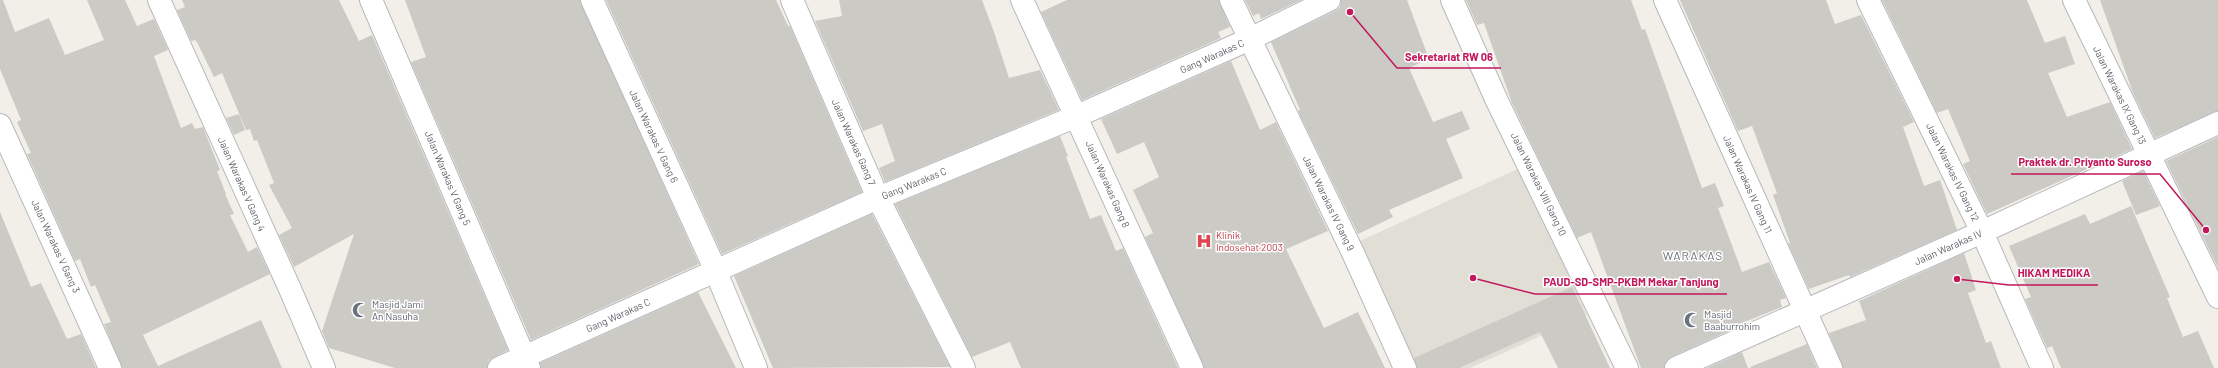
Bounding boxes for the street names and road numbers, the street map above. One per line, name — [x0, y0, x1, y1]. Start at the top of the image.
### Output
street label: Gang Warakas C — [1178, 36, 1246, 76]
street label: Jalan Warakas IX Gang 13 — [2091, 44, 2149, 146]
street label: Jalan Warakas V Gang 6 — [627, 87, 681, 185]
street label: Jalan Warakas Gang 7 — [830, 97, 879, 187]
street label: Jalan Warakas IV Gang 12 — [1924, 121, 1982, 223]
street label: Jalan Warakas V Gang 5 — [423, 129, 473, 227]
street label: Jalan Warakas VIII Gang 10 — [1509, 130, 1569, 238]
street label: Jalan Warakas IV Gang 11 — [1721, 133, 1775, 235]
street label: Jalan Warakas V Gang 4 — [216, 135, 268, 233]
street label: Jalan Warakas Gang 8 — [1083, 139, 1133, 229]
street label: Jalan Warakas IV Gang 9 — [1301, 154, 1357, 252]
street label: Gang Warakas C — [880, 165, 948, 201]
street label: Jalan Warakas V Gang 3 — [29, 197, 83, 295]
street label: Jalan Warakas IV — [1912, 227, 1984, 267]
street label: Gang Warakas C — [584, 295, 652, 335]

